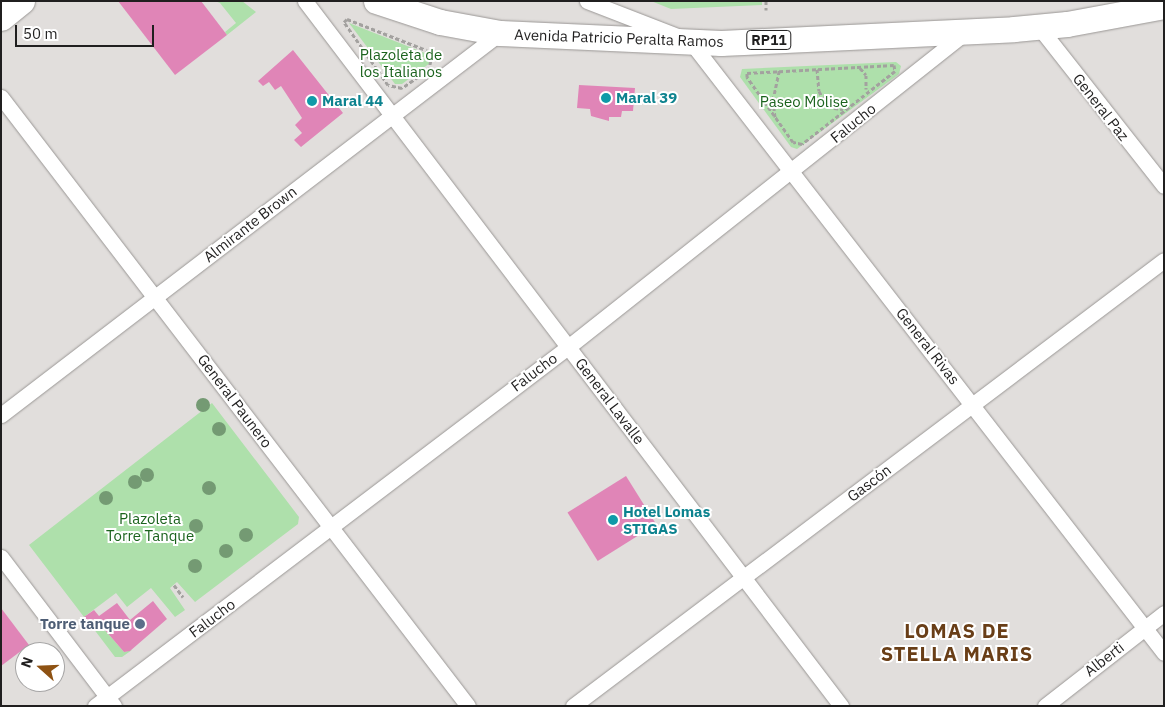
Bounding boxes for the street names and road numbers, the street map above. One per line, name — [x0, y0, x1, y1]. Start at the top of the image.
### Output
street label: Avenida Patricio Peralta Ramos — [514, 25, 724, 51]
road number: RP11 — [745, 28, 793, 52]
street label: General Paz — [1069, 70, 1133, 144]
street label: Falucho — [827, 99, 879, 147]
street label: Almirante Brown — [200, 182, 300, 266]
street label: General Rivas — [892, 304, 964, 388]
street label: Falucho — [507, 349, 561, 395]
street label: General Paunero — [194, 351, 276, 451]
street label: General Lavalle — [572, 354, 648, 448]
street label: Gascón — [844, 461, 894, 505]
street label: Falucho — [185, 595, 239, 641]
street label: Alberti — [1081, 638, 1127, 680]

